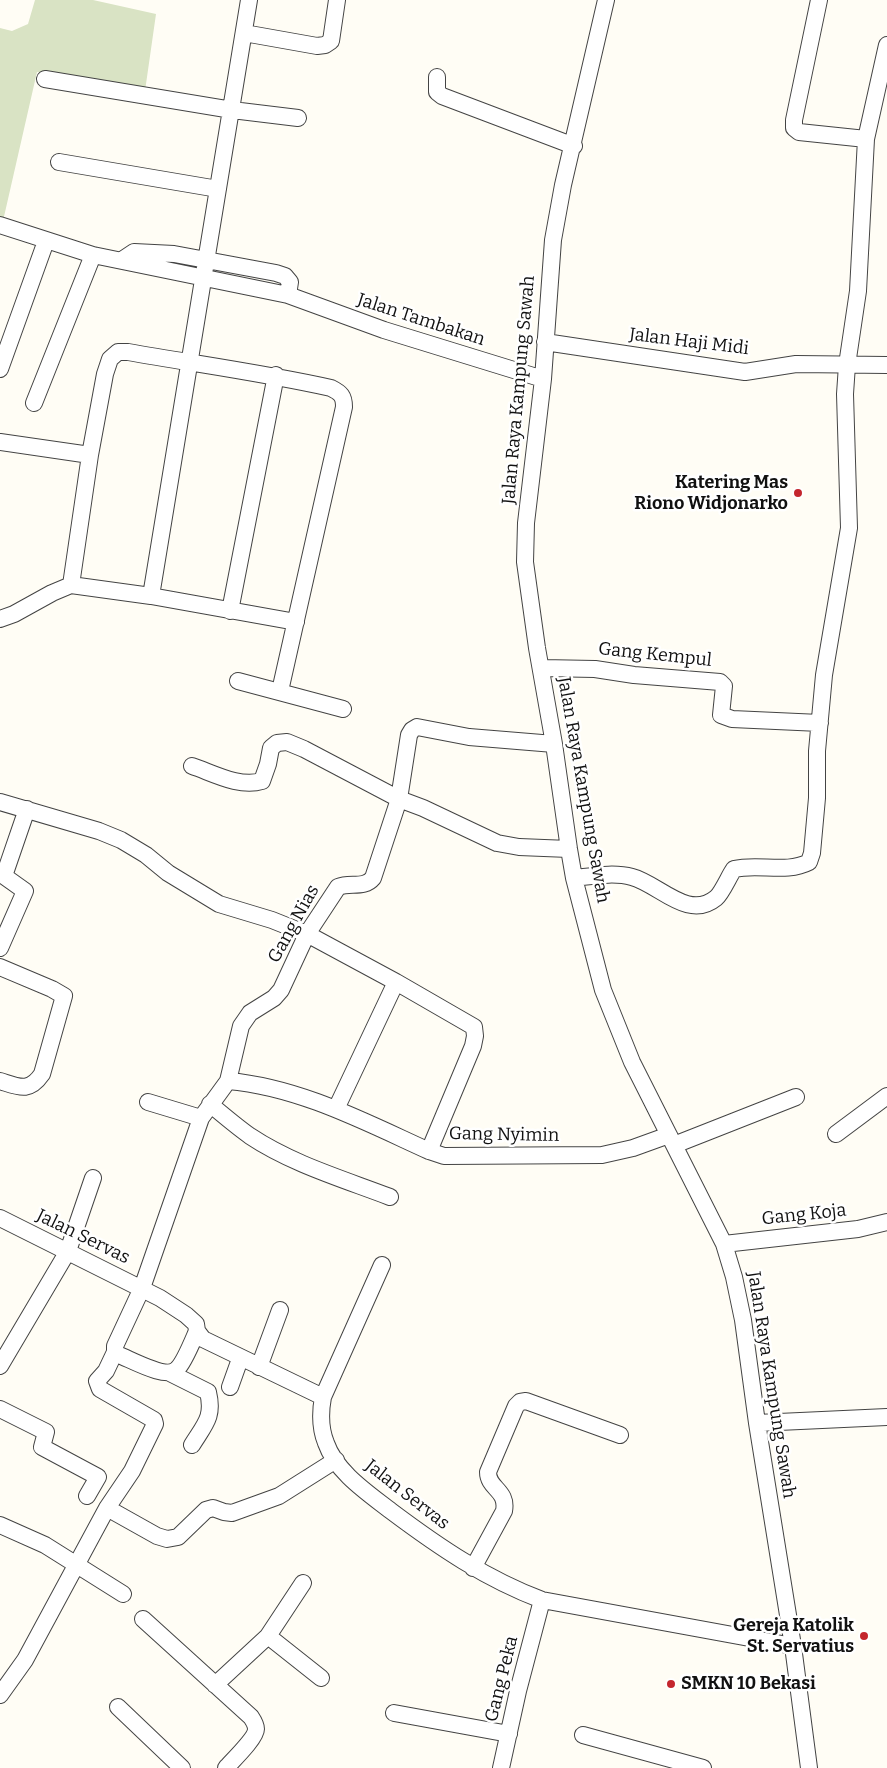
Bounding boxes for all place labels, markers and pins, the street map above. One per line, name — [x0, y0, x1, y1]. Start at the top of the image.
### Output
place label: Katering Mas Riono Widjonarko — [634, 472, 788, 514]
marker: Katering Mas Riono Widjonarko — [792, 487, 804, 499]
place label: Gereja Katolik St. Servatius — [733, 1615, 854, 1658]
marker: Gereja Katolik St. Servatius — [858, 1630, 870, 1642]
place label: SMKN 10 Bekasi — [681, 1673, 816, 1695]
marker: SMKN 10 Bekasi — [665, 1678, 677, 1690]

